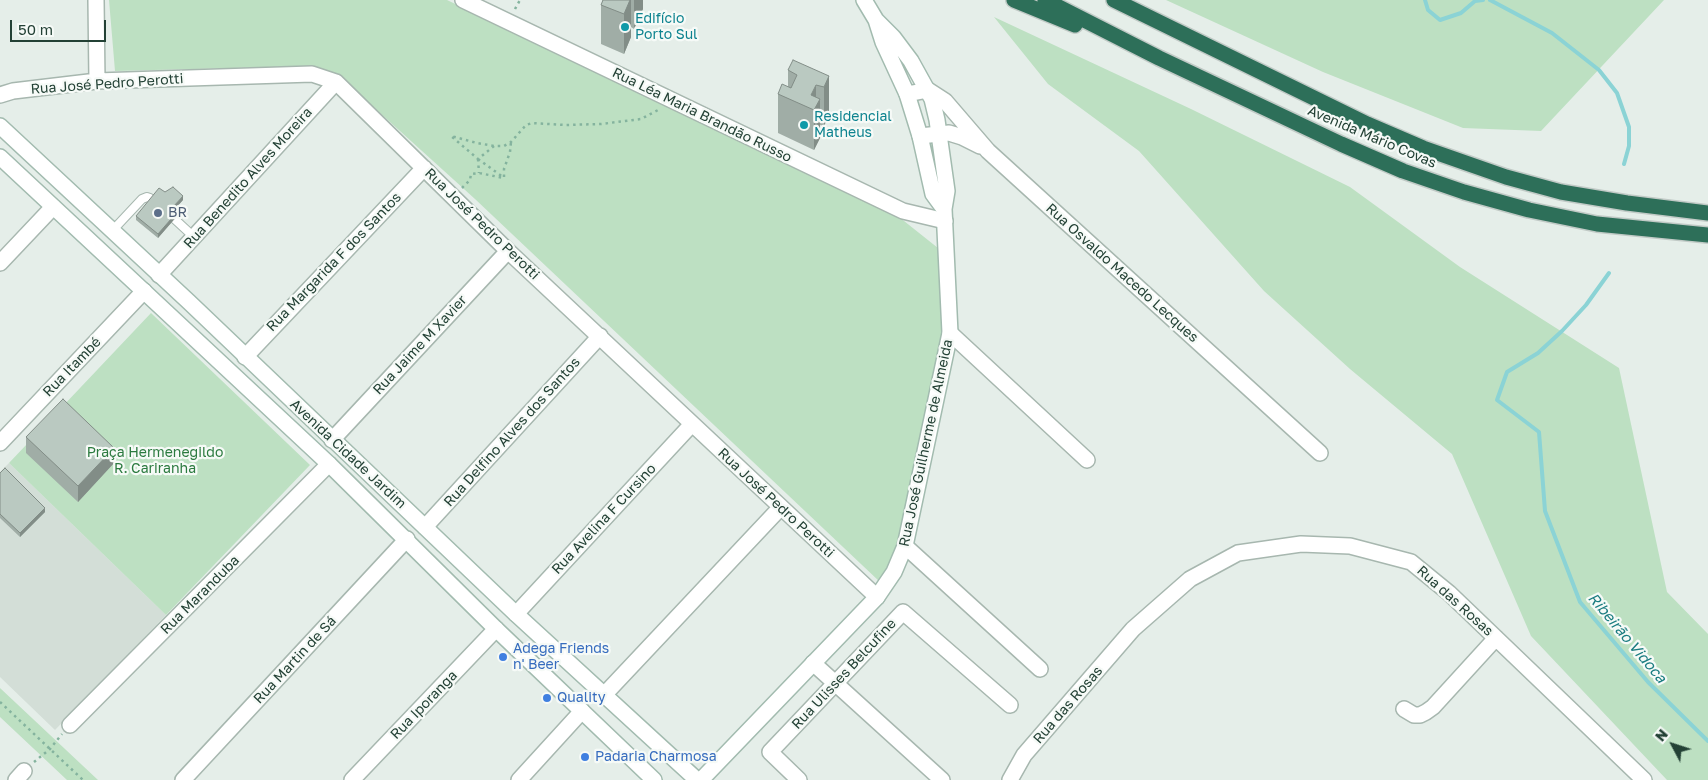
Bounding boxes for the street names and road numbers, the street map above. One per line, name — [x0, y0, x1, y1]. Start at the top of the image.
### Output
street label: Rua Léa Maria Brandão Russo — [609, 64, 795, 166]
street label: Rua José Pedro Perotti — [30, 70, 184, 98]
street label: Avenida Mário Covas — [1305, 102, 1439, 172]
street label: Rua Benedito Alves Moreira — [180, 104, 316, 252]
street label: Rua José Pedro Perotti — [421, 165, 543, 283]
street label: Rua Margarida F dos Santos — [263, 189, 405, 335]
street label: Rua Osvaldo Macedo Lecques — [1042, 200, 1202, 346]
street label: Rua Jaime M Xavier — [370, 292, 470, 398]
street label: Rua Itambé — [40, 334, 104, 400]
street label: Rua José Guilherme de Almeida — [896, 338, 956, 548]
street label: Rua Delfino Alves dos Santos — [440, 354, 584, 510]
street label: Avenida Cidade Jardim — [287, 396, 409, 512]
street label: Rua José Pedro Perotti — [714, 445, 838, 561]
street label: Rua Avelina F Cursino — [548, 460, 660, 578]
street label: Rua Maranduba — [157, 552, 243, 638]
street label: Rua das Rosas — [1413, 562, 1497, 640]
street label: Rua Martin de Sá — [250, 613, 340, 707]
street label: Rua Ulisses Belcufine — [788, 615, 900, 733]
street label: Rua das Rosas — [1030, 663, 1106, 747]
street label: Rua Iporanga — [387, 667, 461, 743]

